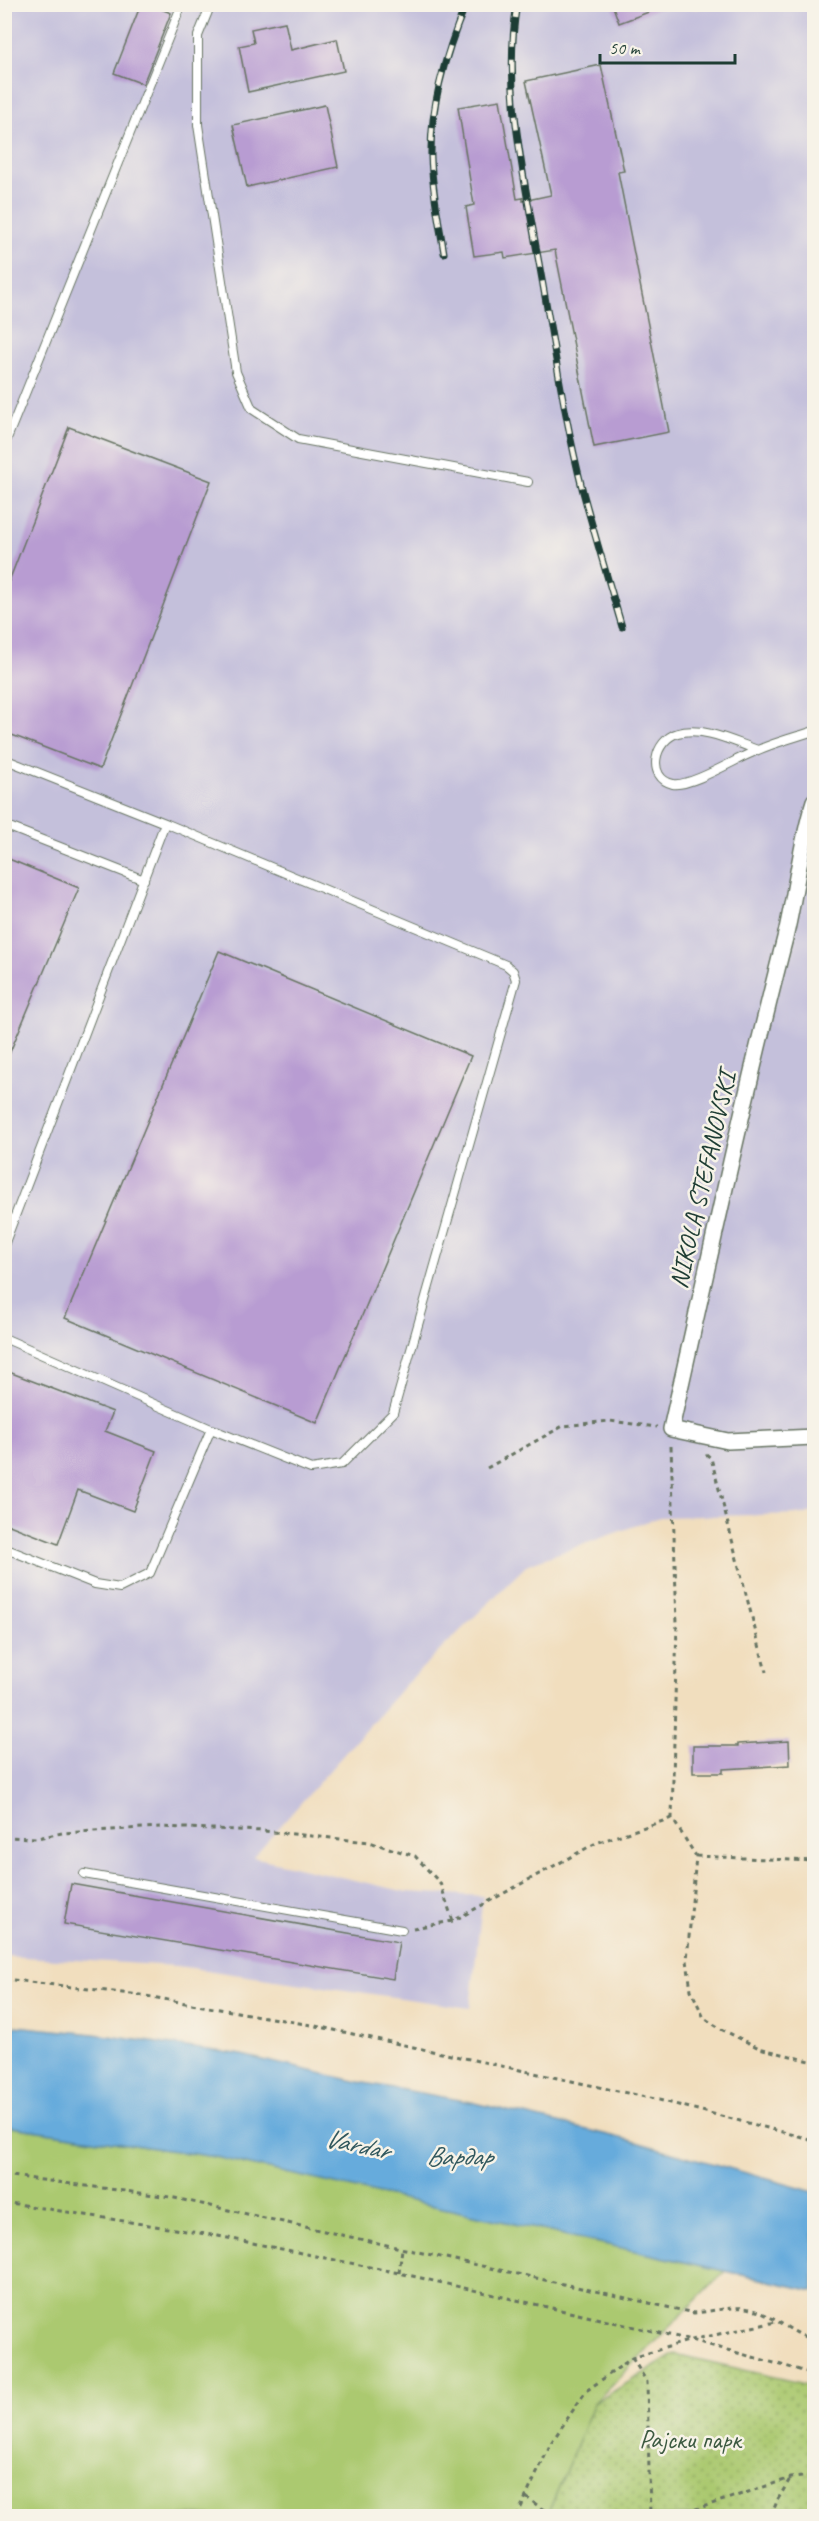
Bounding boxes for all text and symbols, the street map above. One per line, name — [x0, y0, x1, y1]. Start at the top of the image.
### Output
scale bar — [600, 27, 735, 65]
text: 50 m — [609, 37, 642, 59]
street label: NIKOLA STEFANOVSKI — [662, 1063, 745, 1292]
water label: Vardar — [322, 2121, 396, 2168]
water label: Вардар — [426, 2139, 496, 2173]
park label: Рајски парк — [639, 2423, 743, 2456]

